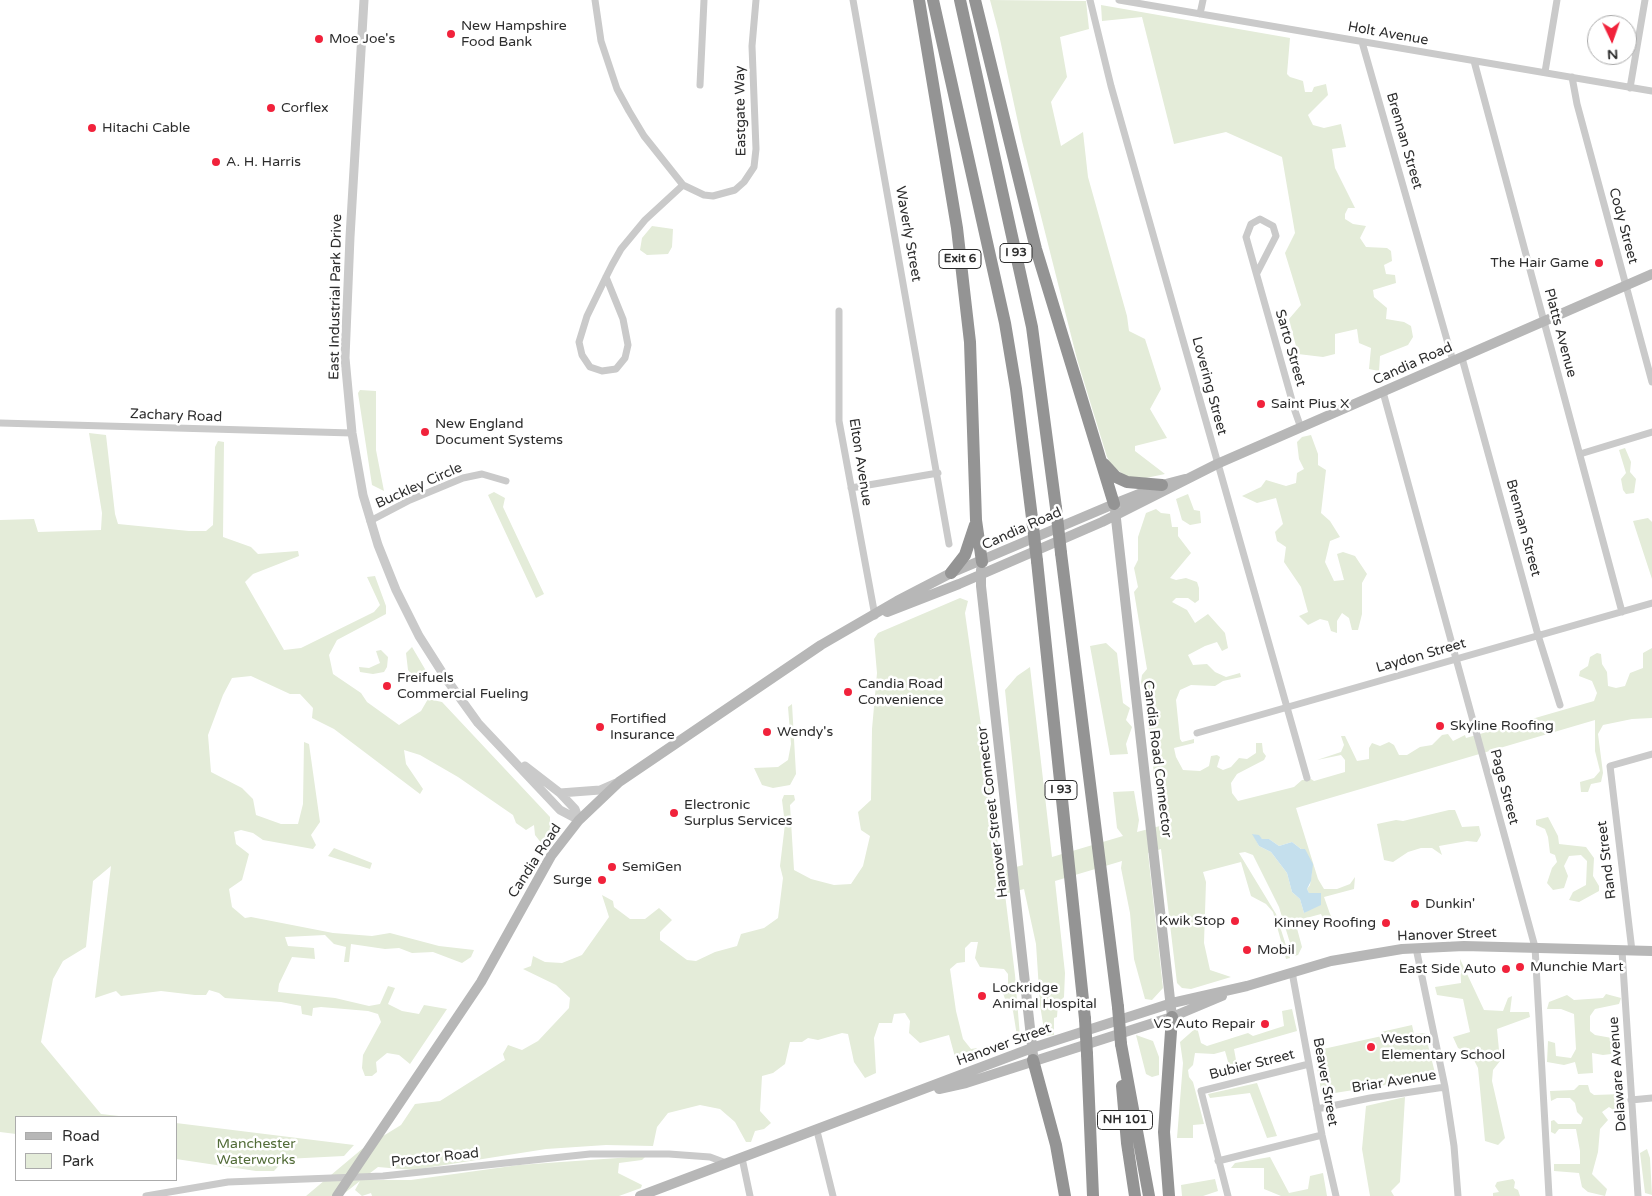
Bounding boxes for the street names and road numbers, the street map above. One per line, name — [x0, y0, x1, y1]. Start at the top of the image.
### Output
street label: Holt Avenue — [1346, 19, 1430, 49]
street label: Eastgate Way — [732, 65, 750, 157]
street label: Brennan Street — [1382, 91, 1426, 191]
street label: Waverly Street — [891, 185, 925, 283]
street label: Cody Street — [1605, 186, 1641, 266]
street label: East Industrial Park Drive — [326, 214, 346, 380]
road number: I 93 — [1000, 244, 1032, 262]
road number: Exit 6 — [939, 250, 981, 268]
street label: Platts Avenue — [1540, 287, 1580, 379]
street label: Sarto Street — [1271, 308, 1309, 388]
street label: Lovering Street — [1188, 335, 1230, 437]
street label: Candia Road — [1371, 339, 1455, 389]
street label: Zachary Road — [130, 406, 222, 426]
street label: Elton Avenue — [845, 417, 875, 507]
street label: Buckley Circle — [373, 459, 465, 513]
street label: Brennan Street — [1502, 478, 1544, 578]
street label: Candia Road — [980, 504, 1064, 554]
street label: Laydon Street — [1374, 635, 1468, 677]
street label: Candia Road Connector — [1139, 679, 1175, 839]
street label: Hanover Street Connector — [974, 725, 1012, 899]
street label: Page Street — [1486, 747, 1522, 827]
road number: I 93 — [1045, 780, 1077, 800]
street label: Rand Street — [1594, 820, 1620, 900]
street label: Candia Road — [505, 821, 565, 901]
street label: Hanover Street — [1397, 925, 1497, 945]
street label: Delaware Avenue — [1606, 1016, 1630, 1132]
street label: Hanover Street — [954, 1020, 1054, 1070]
street label: Beaver Street — [1309, 1036, 1341, 1128]
street label: Bubier Street — [1208, 1046, 1296, 1084]
street label: Briar Avenue — [1350, 1067, 1438, 1097]
road number: NH 101 — [1098, 1110, 1152, 1130]
street label: Proctor Road — [390, 1145, 480, 1171]

